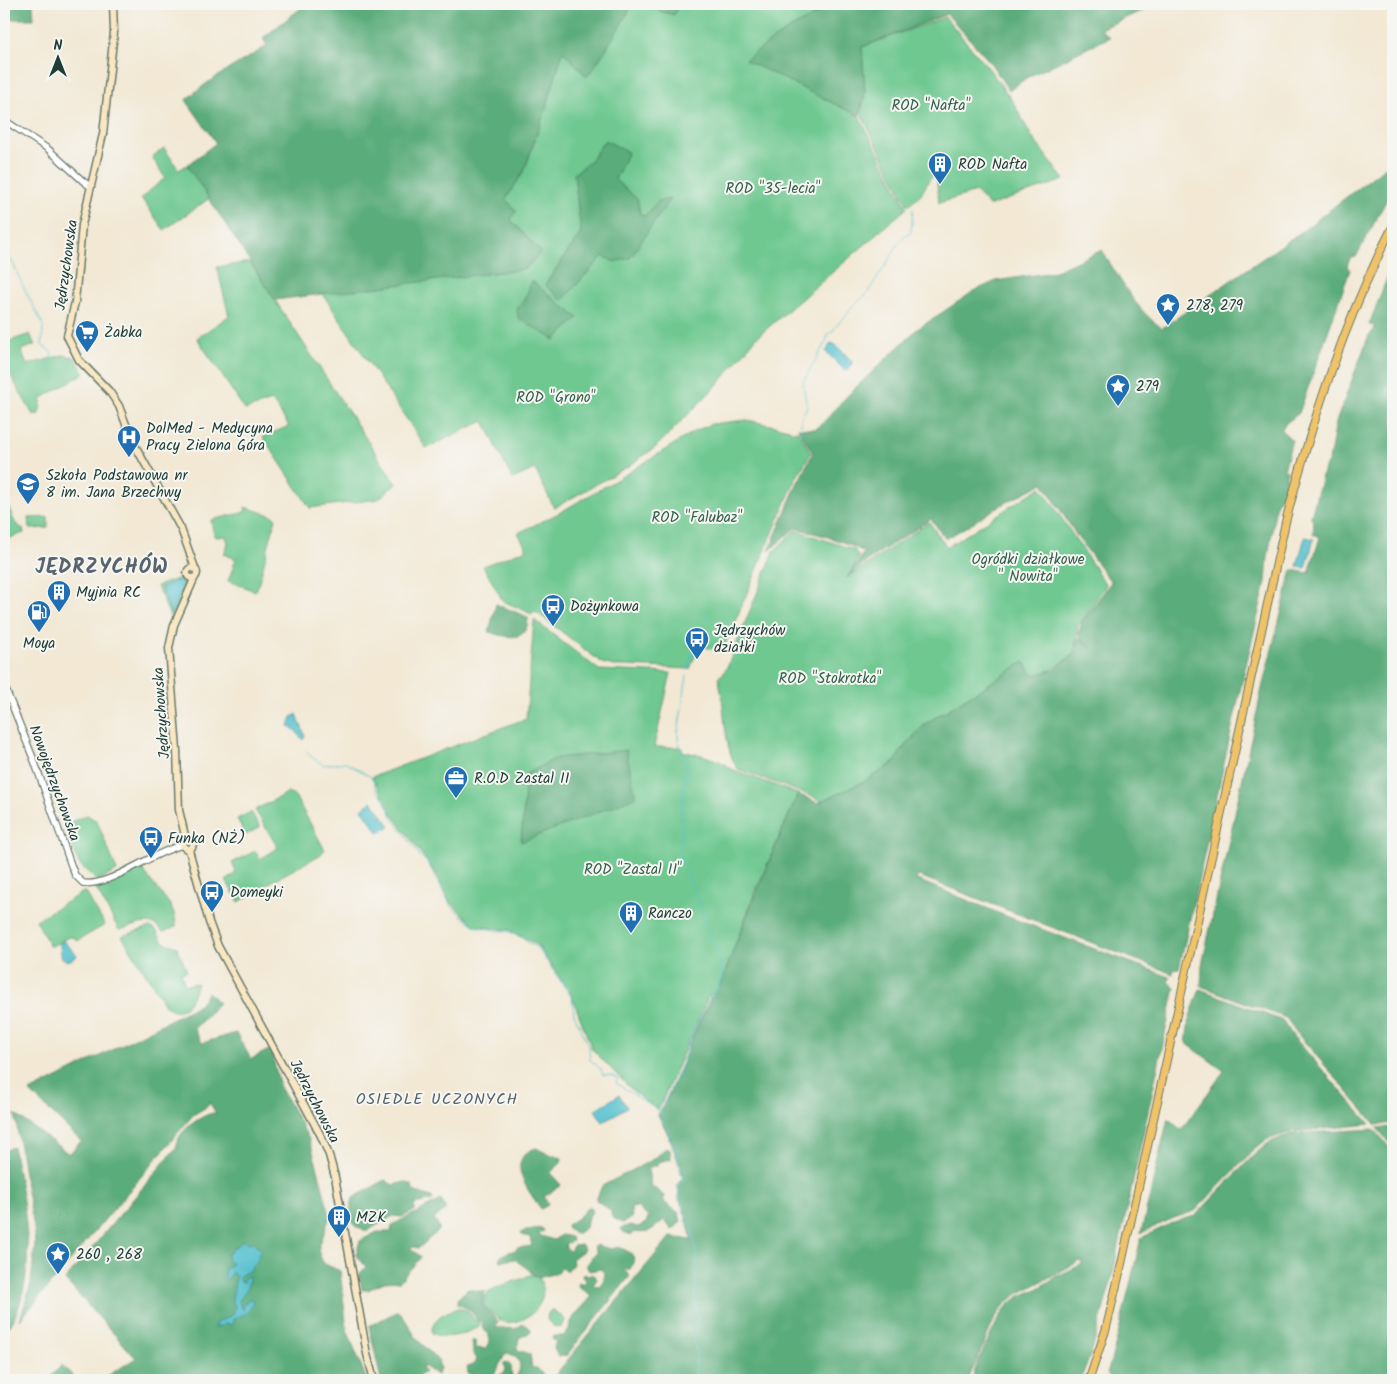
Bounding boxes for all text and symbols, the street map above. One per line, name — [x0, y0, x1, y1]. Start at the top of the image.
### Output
north arrow — [32, 32, 82, 82]
text: N — [54, 35, 63, 57]
park label: ROD "Nafta" — [891, 94, 971, 118]
building icon: ROD Nafta — [927, 151, 953, 185]
place label: ROD Nafta — [958, 153, 1027, 177]
park label: ROD "35-lecia" — [726, 177, 820, 201]
street label: Jędrzychowska — [49, 218, 85, 312]
place icon: 278, 279 — [1155, 292, 1181, 326]
place label: 278, 279 — [1186, 294, 1244, 318]
supermarket icon: Żabka — [74, 319, 100, 353]
place label: Żabka — [104, 321, 142, 345]
place icon: 279 — [1105, 373, 1131, 407]
place label: 279 — [1136, 375, 1160, 399]
park label: ROD "Grono" — [516, 386, 596, 410]
place label: DolMed - Medycyna Pracy Zielona Góra — [146, 417, 273, 458]
hospital icon: DolMed - Medycyna Pracy Zielona Góra — [116, 424, 142, 458]
place label: Szkoła Podstawowa nr 8 im. Jana Brzechwy — [46, 464, 189, 505]
school or university icon: Szkoła Podstawowa nr 8 im. Jana Brzechwy — [15, 471, 41, 505]
park label: ROD "Falubaz" — [652, 506, 742, 530]
park label: Ogródki działkowe " Nowita" — [972, 548, 1085, 589]
district label: JĘDRZYCHÓW — [35, 552, 169, 584]
building icon: Myjnia RC — [46, 579, 72, 613]
place label: Myjnia RC — [76, 581, 141, 605]
bus stop icon: Dożynkowa — [540, 593, 566, 627]
place label: Dożynkowa — [570, 595, 639, 619]
fuel station icon: Moya — [26, 599, 52, 633]
place label: Jędrzychów działki — [714, 619, 786, 660]
bus stop icon: Jędrzychów działki — [684, 626, 710, 660]
place label: Moya — [23, 632, 55, 656]
street label: Jędrzychowska — [147, 666, 177, 760]
park label: ROD "Stokrotka" — [779, 667, 881, 691]
street label: Nowojędrzychowska — [22, 722, 86, 845]
office icon: R.O.D Zastal II — [443, 765, 469, 799]
place label: R.O.D Zastal II — [474, 767, 570, 791]
bus stop icon: Funka (NŻ) — [138, 825, 164, 859]
place label: Funka (NŻ) — [168, 827, 245, 851]
park label: ROD "Zastal II" — [584, 858, 682, 882]
bus stop icon: Domeyki — [199, 879, 225, 913]
place label: Domeyki — [230, 881, 284, 905]
building icon: Ranczo — [618, 900, 644, 934]
place label: Ranczo — [648, 902, 692, 926]
street label: Jędrzychowska — [283, 1055, 346, 1148]
district label: OSIEDLE UCZONYCH — [356, 1087, 518, 1112]
building icon: MZK — [326, 1204, 352, 1238]
place label: MZK — [356, 1206, 386, 1230]
place icon: 260 , 268 — [45, 1241, 71, 1275]
place label: 260 , 268 — [76, 1243, 143, 1267]

